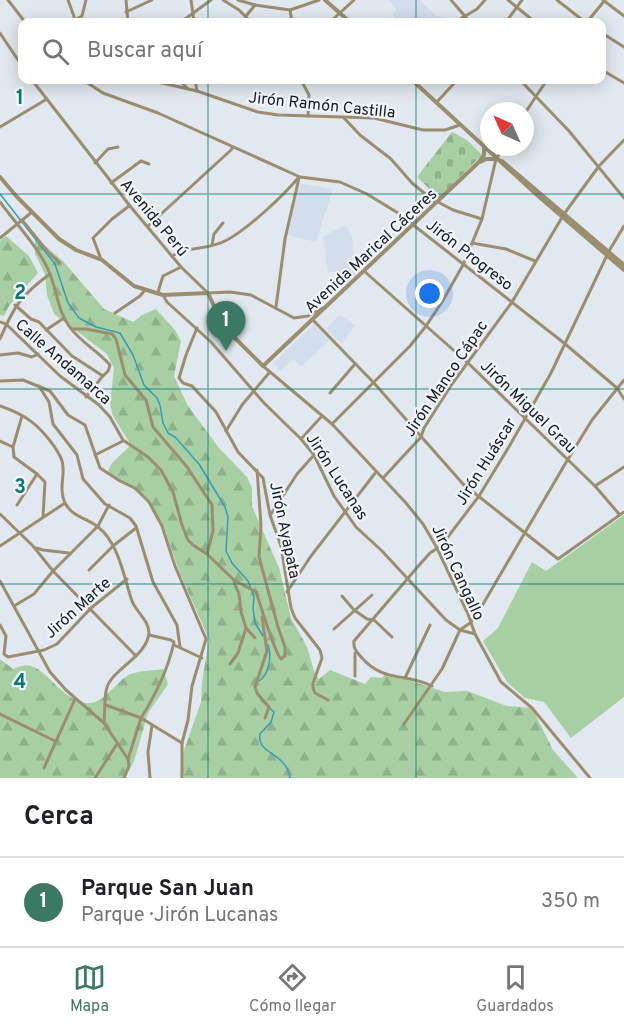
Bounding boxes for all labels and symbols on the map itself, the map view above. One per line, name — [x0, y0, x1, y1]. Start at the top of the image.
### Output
text: 1 — [16, 86, 24, 112]
street label: Jirón Ramón Castilla — [247, 88, 396, 124]
north arrow — [480, 102, 534, 156]
street label: Avenida Perú — [115, 175, 192, 261]
street label: Avenida Marical Cáceres — [301, 185, 442, 318]
street label: Jirón Progreso — [421, 215, 516, 296]
your location — [415, 279, 444, 308]
text: 2 — [14, 281, 26, 307]
pin: 1 — [206, 302, 246, 351]
street label: Calle Andamarca — [10, 315, 115, 410]
street label: Jirón Manco Cápac — [400, 317, 493, 441]
street label: Jirón Miguel Grau — [475, 356, 580, 458]
street label: Jirón Huáscar — [452, 415, 521, 509]
street label: Jirón Lucanas — [301, 430, 372, 524]
text: 3 — [14, 475, 26, 501]
street label: Jirón Ayapata — [264, 480, 304, 581]
street label: Jirón Cangallo — [426, 522, 488, 624]
street label: Jirón Marte — [41, 574, 116, 643]
text: 4 — [14, 670, 26, 696]

